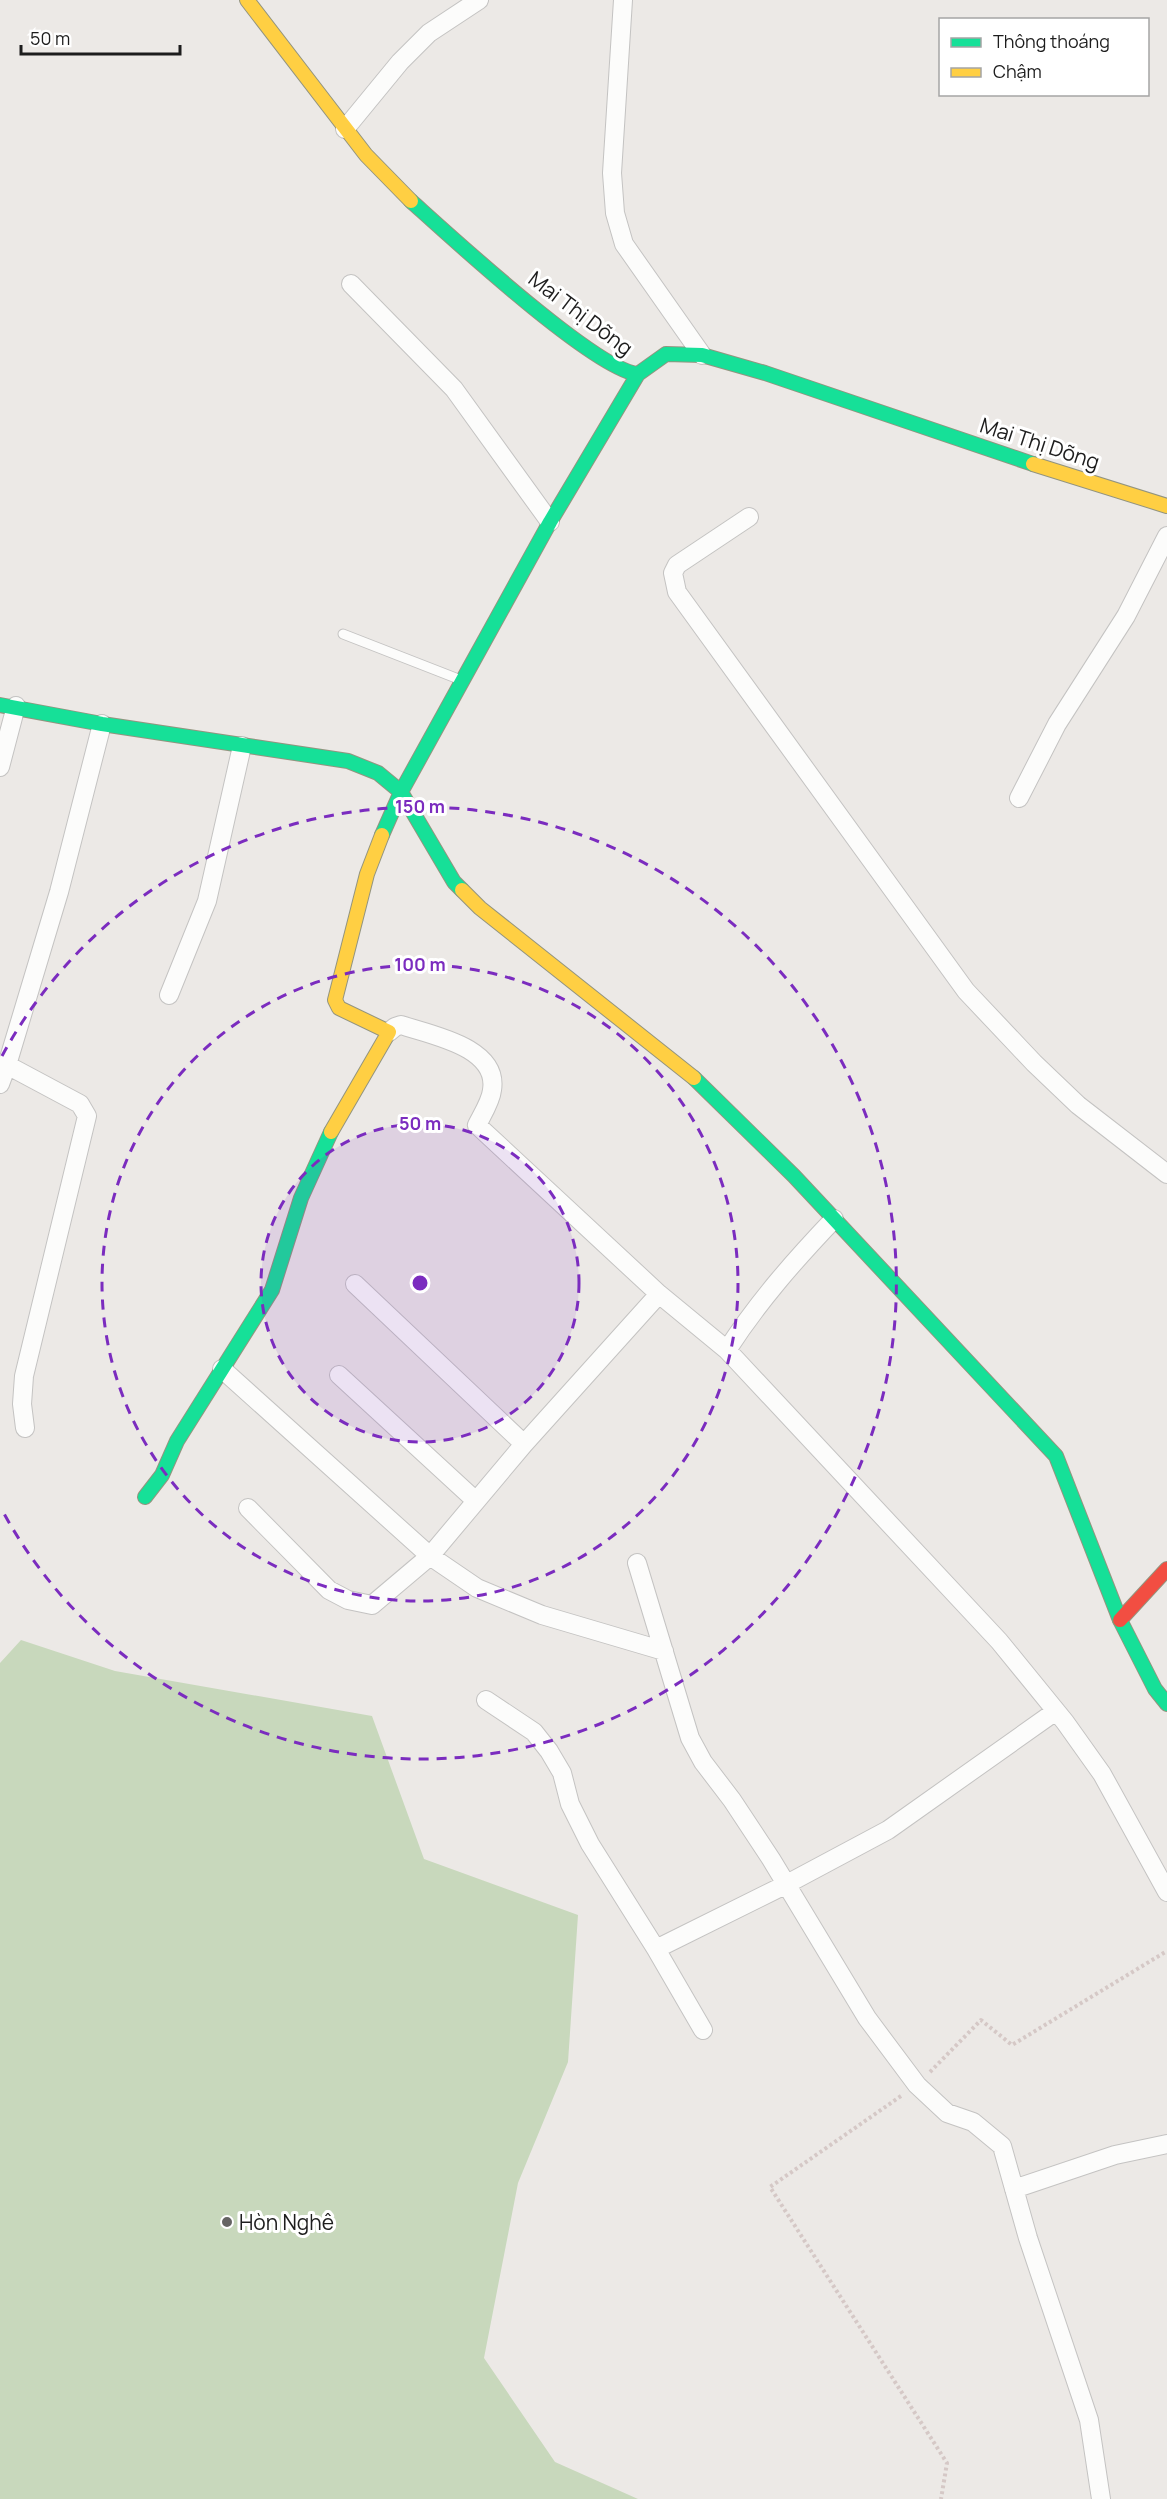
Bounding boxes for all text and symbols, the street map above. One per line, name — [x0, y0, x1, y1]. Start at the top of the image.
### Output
scale bar — [21, 18, 180, 56]
legend — [939, 18, 1149, 96]
text: 50 m — [30, 26, 70, 50]
text: Thông thoáng — [993, 29, 1110, 53]
text: Chậm — [993, 59, 1042, 83]
street label: Mai Thị Dõng — [523, 265, 639, 361]
street label: Mai Thị Dõng — [977, 411, 1103, 475]
text: 150 m — [395, 794, 445, 818]
text: 100 m — [394, 952, 446, 976]
text: 50 m — [399, 1111, 441, 1135]
centre of rings — [410, 1273, 430, 1293]
place label: Hòn Nghê — [239, 2208, 334, 2236]
marker: Hòn Nghê — [220, 2215, 234, 2229]

